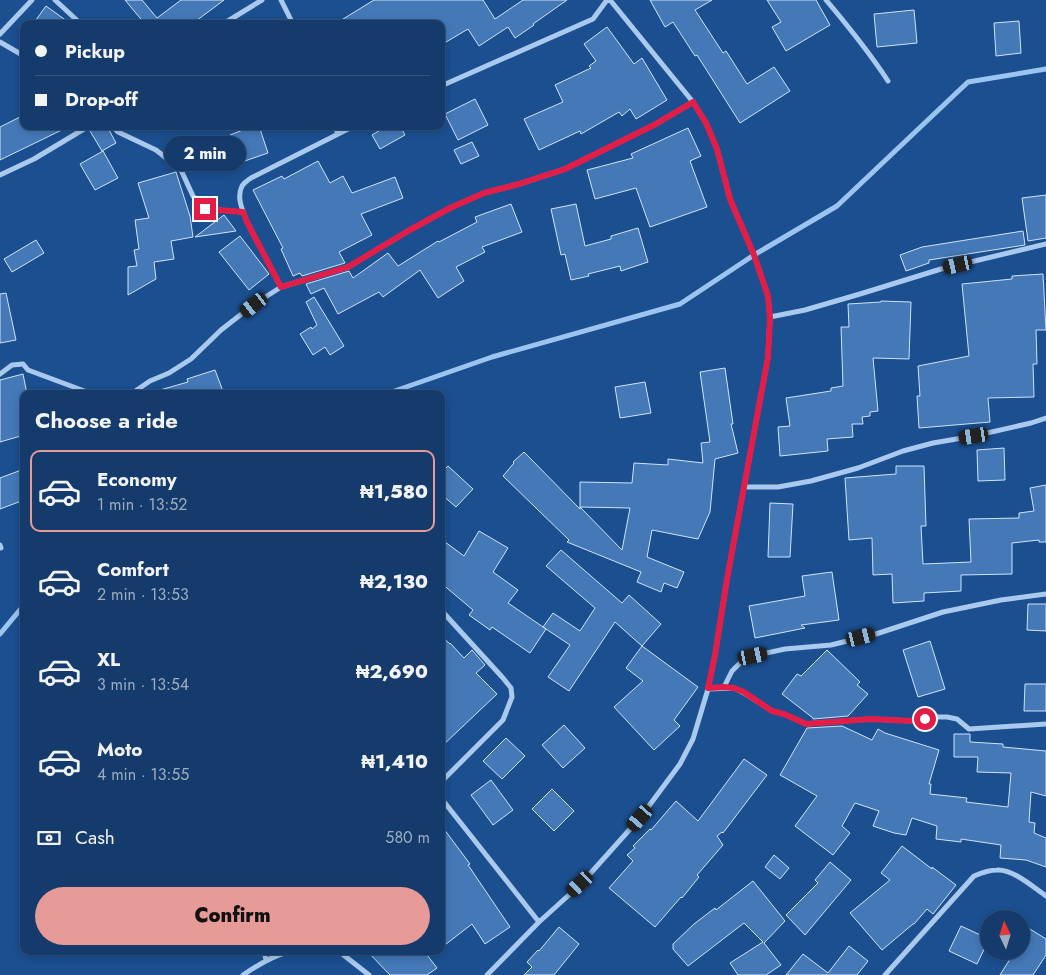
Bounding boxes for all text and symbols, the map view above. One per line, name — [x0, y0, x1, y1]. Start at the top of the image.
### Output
text: Pickup — [65, 38, 125, 65]
text: Drop-off — [65, 86, 138, 113]
callout: 2 min — [164, 136, 246, 172]
text: 2 min — [184, 142, 226, 165]
route end — [194, 198, 216, 220]
car — [941, 254, 974, 276]
car — [237, 290, 270, 320]
text: Choose a ride — [35, 404, 178, 436]
car — [958, 426, 989, 446]
text: Economy — [97, 466, 177, 493]
icon: car — [37, 469, 82, 514]
text: ₦1,580 — [360, 478, 428, 505]
text: 1 min · 13:52 — [97, 493, 187, 516]
text: Comfort — [97, 556, 169, 583]
icon: car — [37, 559, 82, 604]
text: ₦2,130 — [360, 568, 428, 595]
text: 2 min · 13:53 — [97, 583, 189, 606]
car — [844, 626, 877, 648]
text: XL — [97, 646, 120, 673]
car — [736, 646, 769, 666]
icon: car — [37, 649, 82, 694]
text: ₦2,690 — [356, 658, 428, 685]
text: 3 min · 13:54 — [97, 673, 189, 696]
route start — [914, 708, 936, 730]
text: Moto — [97, 736, 142, 763]
icon: car — [37, 739, 82, 784]
text: ₦1,410 — [361, 748, 428, 775]
text: 4 min · 13:55 — [97, 763, 189, 786]
car — [624, 802, 655, 834]
icon: cash — [35, 824, 63, 852]
text: Cash — [75, 824, 115, 851]
text: 580 m — [385, 826, 430, 849]
car — [563, 868, 596, 900]
button: Confirm — [35, 887, 430, 945]
north arrow — [980, 910, 1030, 960]
map controls — [980, 910, 1030, 960]

